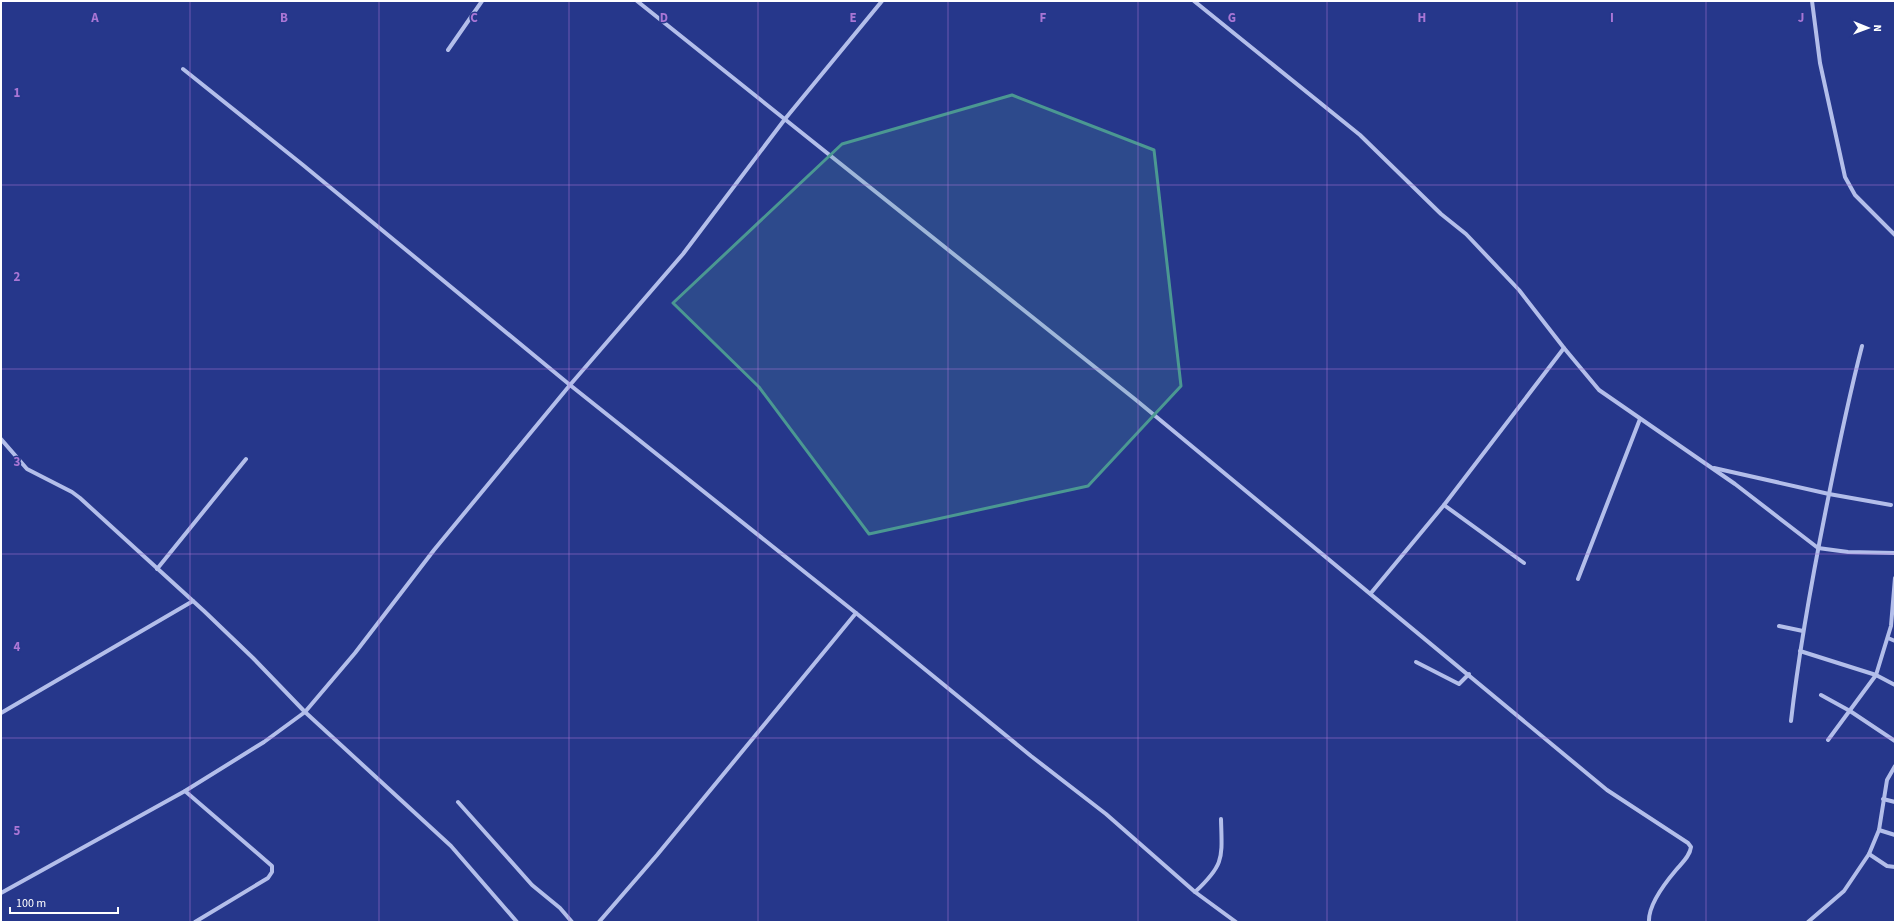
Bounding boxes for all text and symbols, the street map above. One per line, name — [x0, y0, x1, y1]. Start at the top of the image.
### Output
north arrow — [1848, 8, 1888, 48]
text: A — [90, 9, 99, 27]
text: B — [280, 9, 288, 27]
text: C — [470, 9, 478, 27]
text: D — [660, 9, 668, 27]
text: E — [849, 9, 857, 27]
text: F — [1040, 9, 1047, 27]
text: G — [1228, 9, 1236, 27]
text: H — [1418, 9, 1426, 27]
text: I — [1610, 9, 1614, 27]
text: J — [1798, 9, 1804, 27]
text: N — [1870, 24, 1885, 32]
text: 1 — [14, 84, 21, 102]
text: 2 — [14, 268, 21, 286]
text: 3 — [14, 453, 21, 471]
text: 4 — [14, 638, 21, 656]
text: 5 — [14, 822, 21, 840]
scale bar — [10, 889, 118, 915]
text: 100 m — [16, 895, 46, 912]

